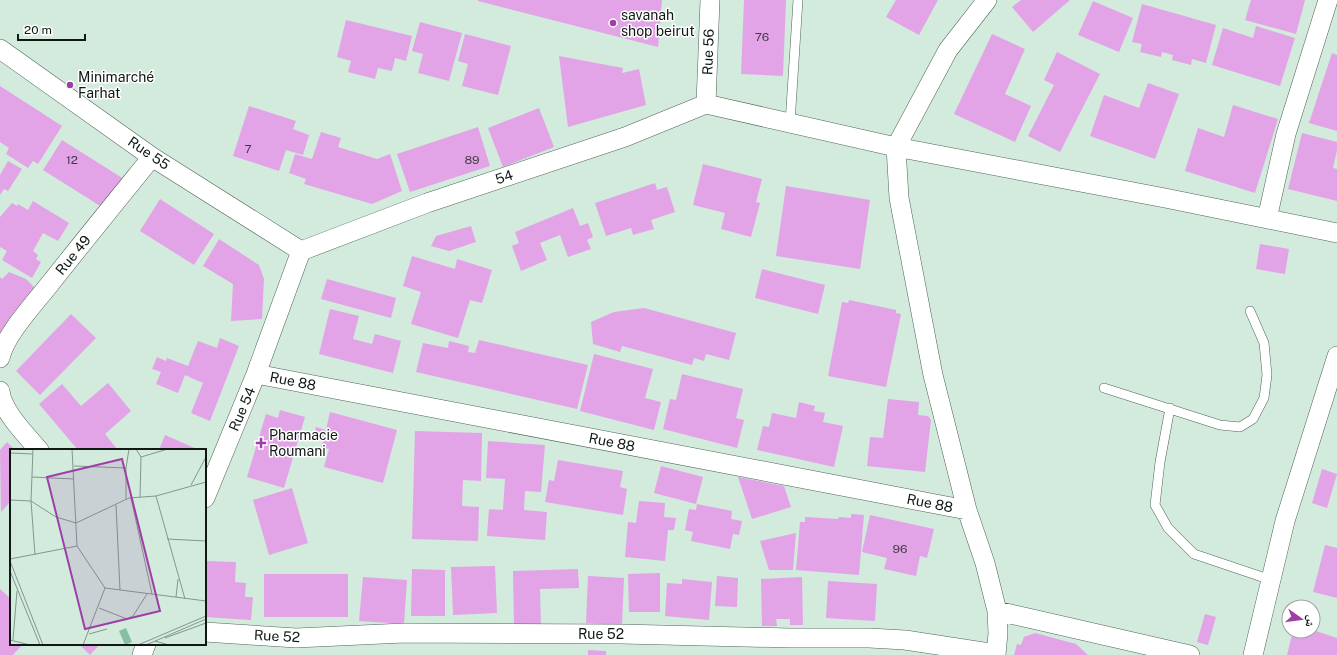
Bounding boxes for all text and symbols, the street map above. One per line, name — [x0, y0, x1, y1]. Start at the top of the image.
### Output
place label: savanah shop beirut — [621, 7, 695, 39]
scale bar — [18, 16, 85, 42]
marker: savanah shop beirut — [608, 18, 618, 28]
text: 20 m — [24, 23, 52, 37]
street label: Rue 56 — [699, 28, 717, 75]
house number: 76 — [755, 30, 769, 44]
place label: Minimarché Farhat — [78, 69, 154, 101]
marker: Minimarché Farhat — [65, 80, 75, 90]
street label: Rue 55 — [125, 133, 173, 173]
house number: 7 — [244, 142, 252, 156]
house number: 12 — [66, 153, 78, 167]
house number: 89 — [464, 153, 480, 167]
street label: 54 — [493, 166, 515, 187]
street label: Rue 49 — [52, 232, 94, 278]
street label: Rue 88 — [269, 369, 317, 393]
street label: Rue 54 — [226, 384, 259, 434]
place label: Pharmacie Roumani — [269, 427, 338, 459]
street label: Rue 88 — [588, 430, 636, 454]
marker: Pharmacie Roumani — [256, 438, 266, 448]
inset map — [10, 449, 206, 645]
street label: Rue 88 — [906, 491, 954, 515]
house number: 96 — [893, 542, 907, 556]
north arrow — [1281, 599, 1321, 639]
text: ش — [1301, 614, 1318, 629]
street label: Rue 52 — [578, 626, 624, 642]
street label: Rue 52 — [254, 627, 300, 645]

